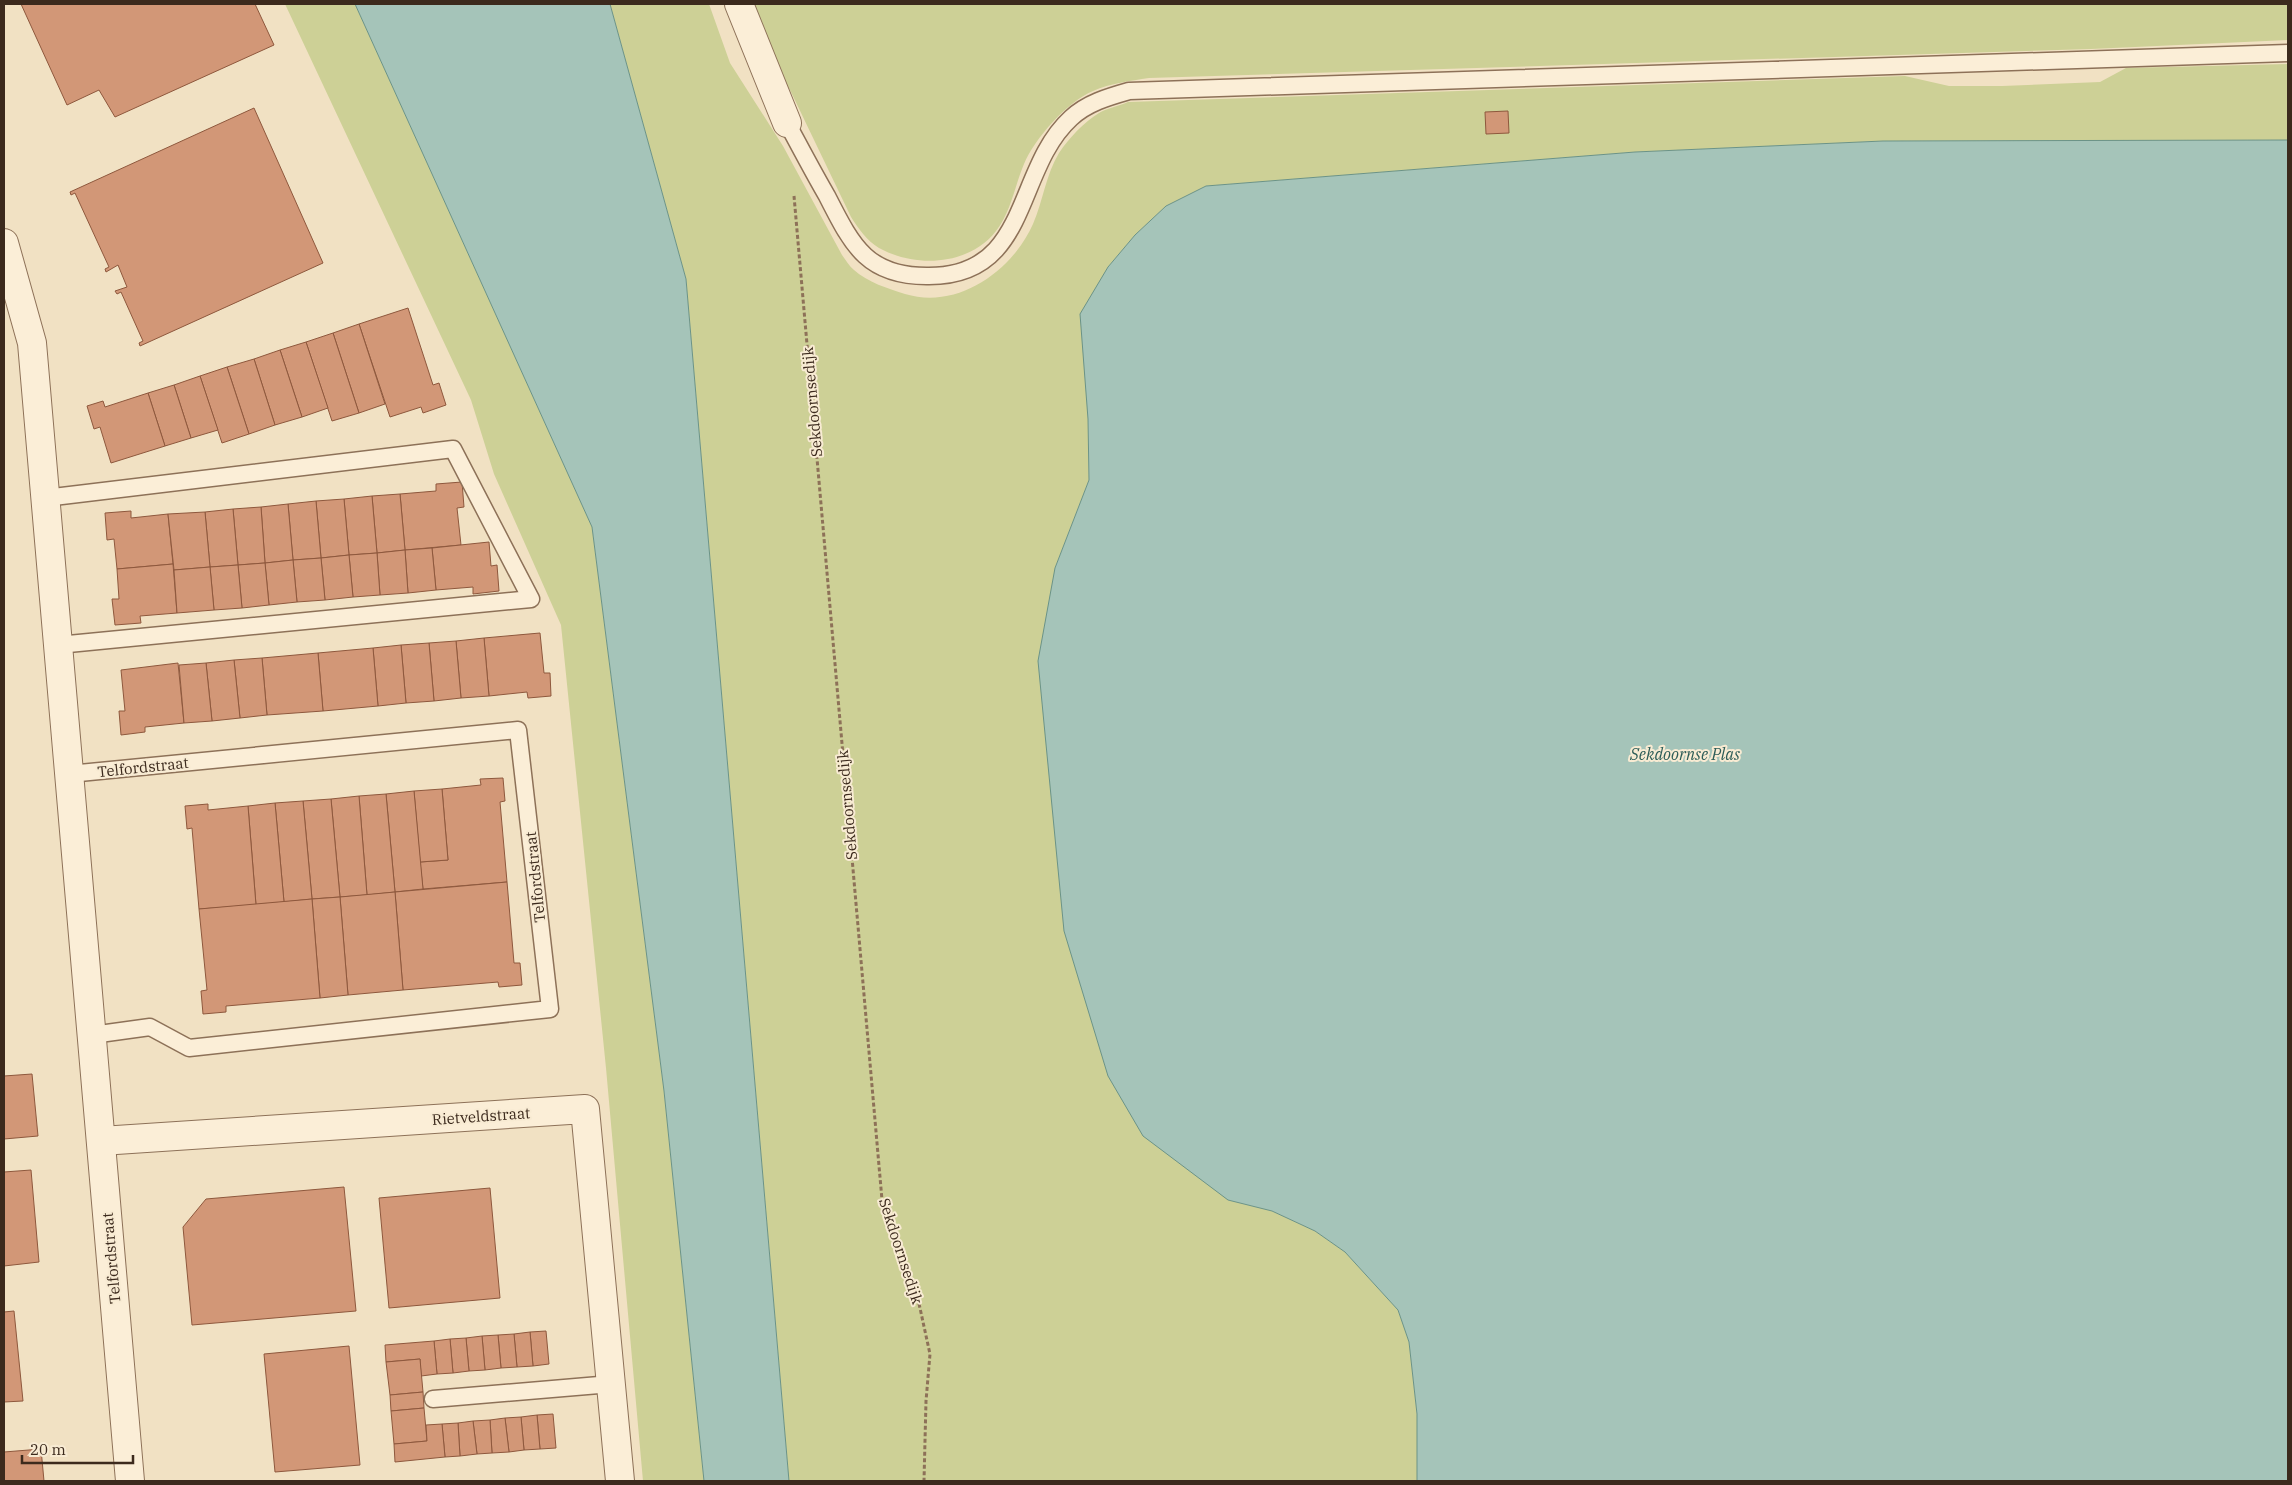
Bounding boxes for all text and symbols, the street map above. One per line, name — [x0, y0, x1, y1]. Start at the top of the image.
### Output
street label: Sekdoornsedijk — [798, 346, 826, 458]
water label: Sekdoornse Plas — [1629, 744, 1740, 764]
street label: Sekdoornsedijk — [833, 749, 861, 861]
street label: Telfordstraat — [96, 753, 190, 781]
street label: Telfordstraat — [521, 830, 549, 924]
street label: Rietveldstraat — [431, 1103, 531, 1129]
street label: Sekdoornsedijk — [875, 1196, 927, 1307]
street label: Telfordstraat — [98, 1212, 124, 1304]
scale bar — [22, 1432, 134, 1464]
text: 20 m — [30, 1440, 66, 1459]

